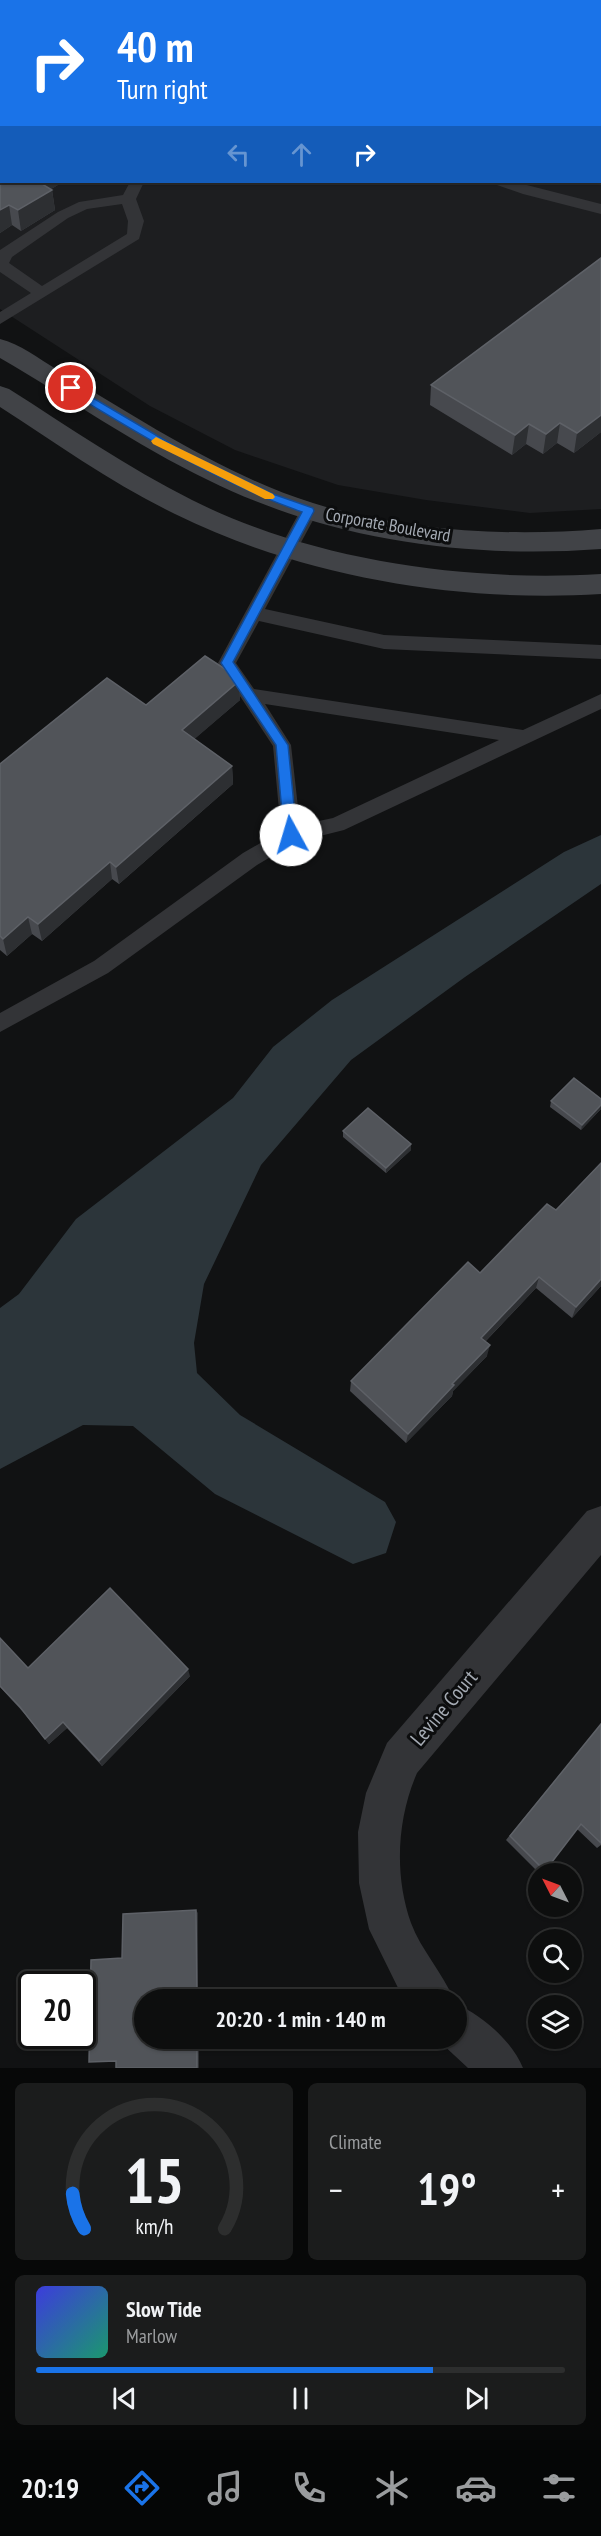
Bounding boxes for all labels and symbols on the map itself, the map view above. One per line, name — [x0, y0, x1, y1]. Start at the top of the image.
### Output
pin — [45, 362, 96, 413]
street label: Corporate Boulevard — [324, 502, 452, 547]
position arrow — [259, 803, 323, 867]
street label: Levine Court — [404, 1664, 483, 1751]
north arrow — [528, 1863, 582, 1917]
speed limit sign: 20 — [18, 1971, 96, 2049]

